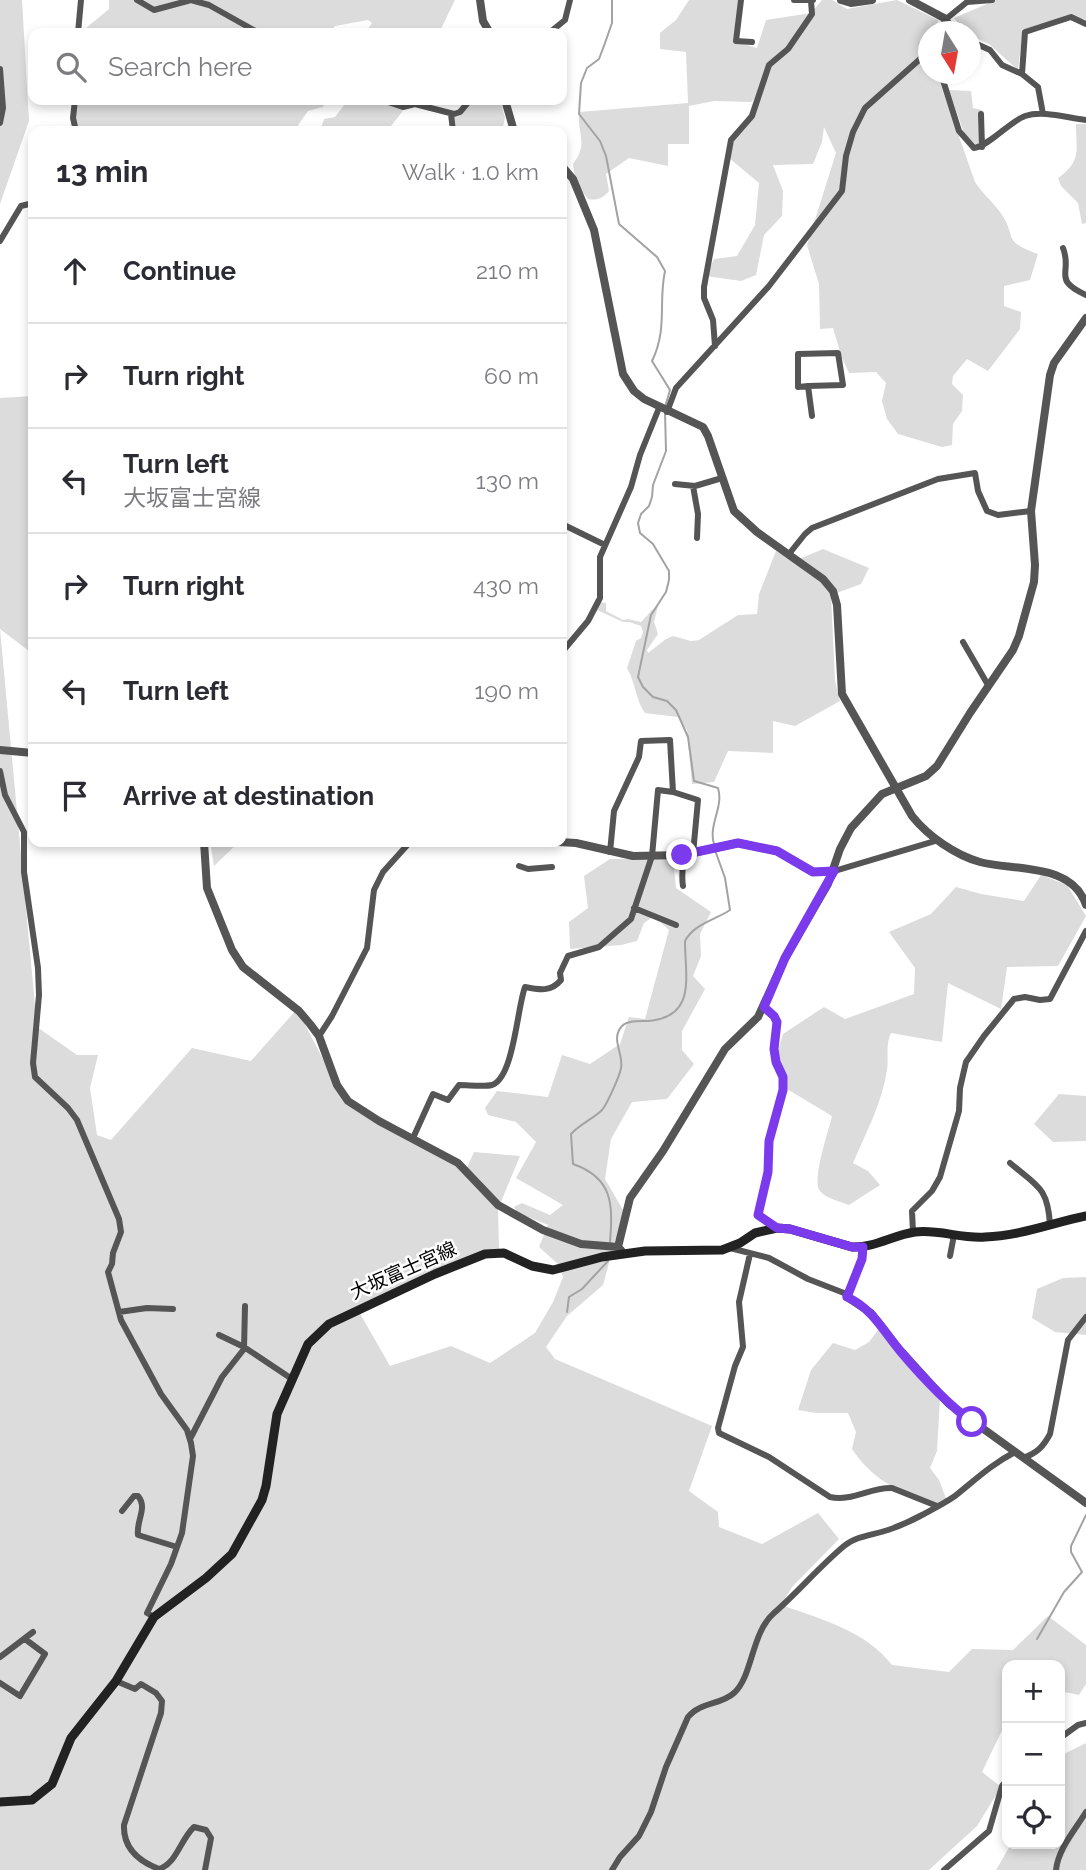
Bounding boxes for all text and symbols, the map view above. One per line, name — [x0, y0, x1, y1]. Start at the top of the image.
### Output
north arrow — [918, 21, 981, 84]
search box — [28, 28, 567, 105]
icon: search — [52, 48, 90, 86]
text: Search here — [108, 52, 252, 82]
text: 13 min — [56, 154, 148, 189]
text: Walk · 1.0 km — [402, 158, 539, 185]
icon: ahead — [56, 252, 94, 290]
text: Continue — [123, 256, 236, 286]
text: 210 m — [476, 257, 539, 284]
icon: right — [56, 357, 94, 395]
text: Turn right — [123, 361, 244, 391]
text: 60 m — [484, 362, 539, 389]
text: Turn left — [123, 449, 229, 479]
icon: left — [56, 462, 94, 500]
text: 130 m — [476, 467, 539, 494]
text: 大坂富士宮線 — [123, 484, 261, 511]
icon: right — [56, 567, 94, 605]
text: Turn right — [123, 571, 244, 601]
text: 430 m — [473, 572, 539, 599]
icon: left — [56, 672, 94, 710]
text: Turn left — [123, 676, 229, 706]
text: 190 m — [475, 677, 539, 704]
icon: arrive — [56, 777, 94, 815]
text: Arrive at destination — [123, 781, 374, 811]
route end — [666, 839, 697, 870]
street label: 大坂富士宮線 — [346, 1237, 460, 1303]
route start — [956, 1406, 987, 1437]
map controls — [1002, 1660, 1065, 1849]
button: + — [1002, 1660, 1065, 1723]
button: − — [1002, 1723, 1065, 1786]
button: locate — [1002, 1786, 1065, 1849]

